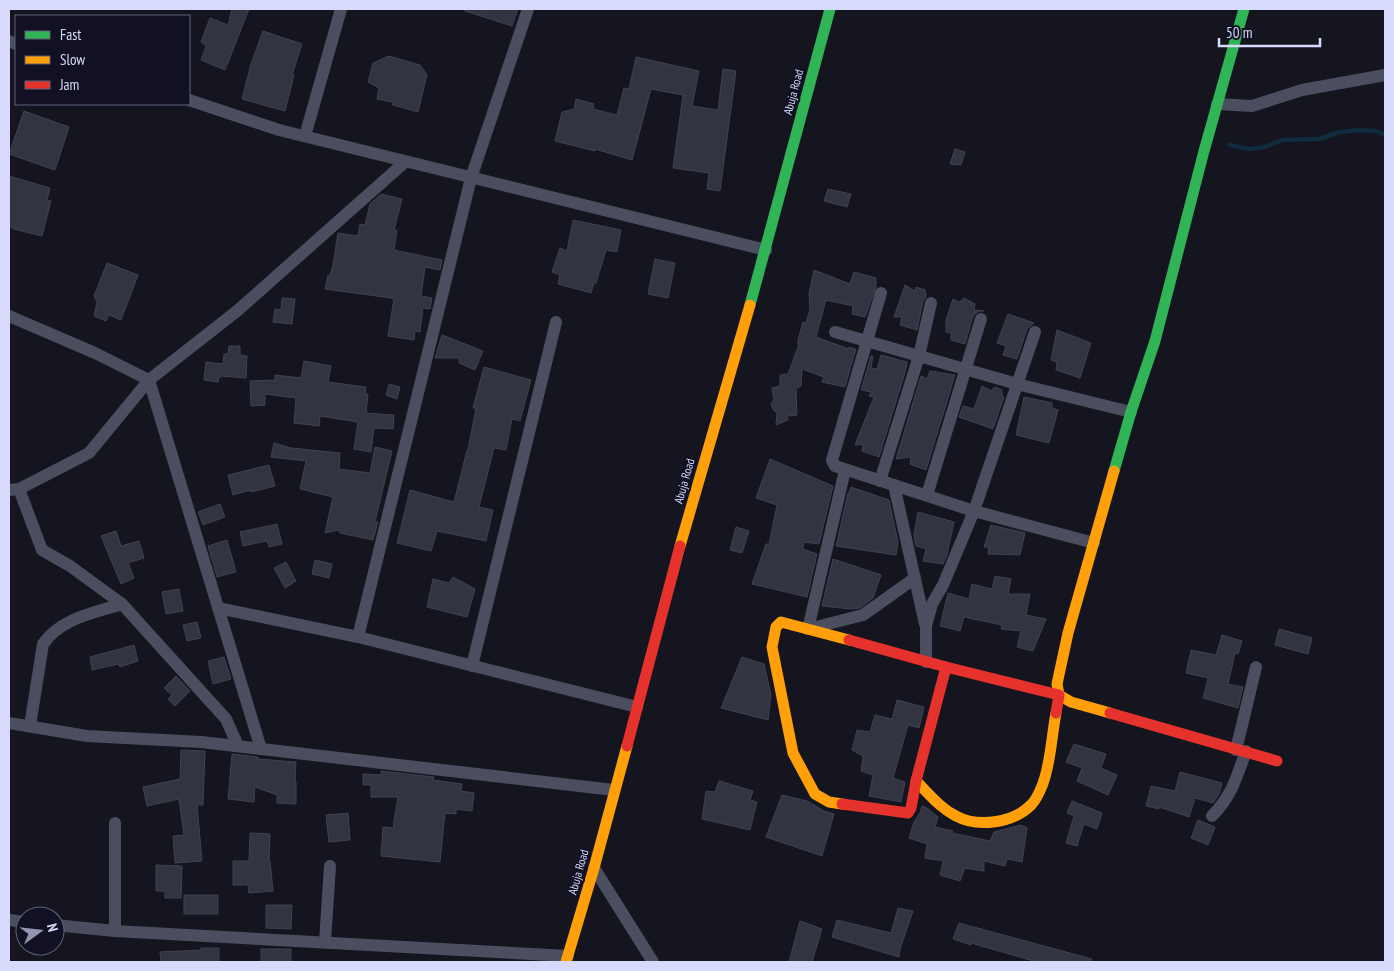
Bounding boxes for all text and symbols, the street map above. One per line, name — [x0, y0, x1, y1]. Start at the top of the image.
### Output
legend — [15, 15, 190, 105]
scale bar — [1219, 15, 1320, 47]
text: 50 m — [1226, 23, 1252, 42]
text: Fast — [60, 25, 81, 44]
text: Slow — [60, 50, 85, 69]
street label: Abuja Road — [780, 68, 806, 116]
text: Jam — [59, 75, 79, 94]
street label: Abuja Road — [670, 457, 698, 505]
street label: Abuja Road — [564, 848, 592, 896]
north arrow — [15, 906, 65, 956]
text: N — [43, 922, 62, 934]

